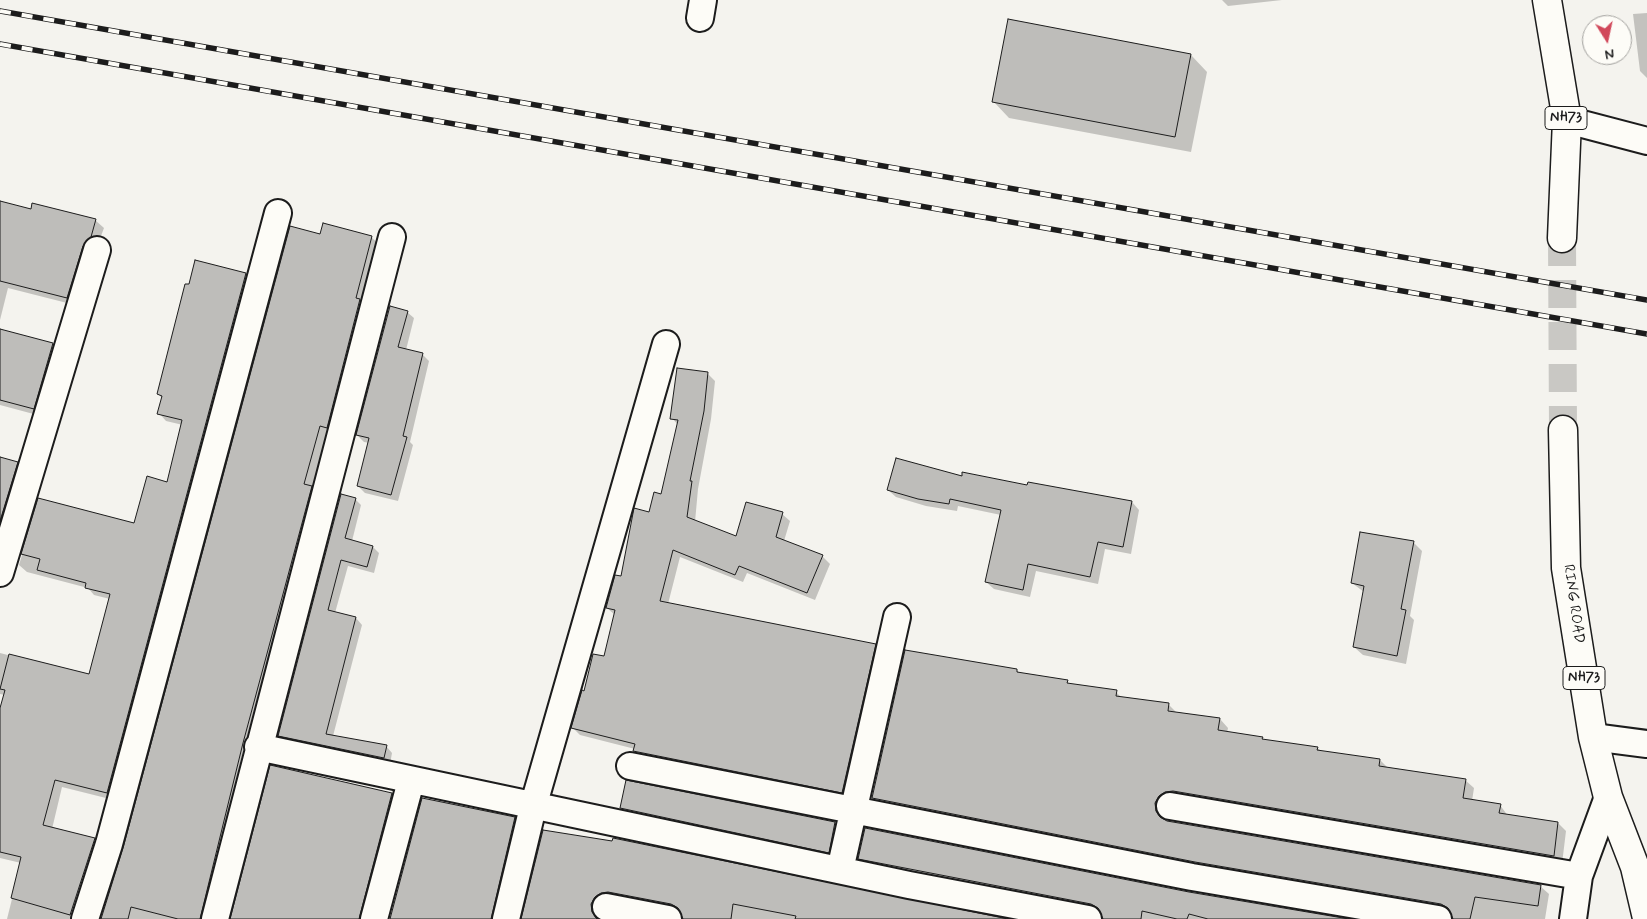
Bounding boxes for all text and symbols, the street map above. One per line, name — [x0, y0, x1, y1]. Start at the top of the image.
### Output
north arrow — [1582, 15, 1632, 65]
text: N — [1603, 44, 1616, 63]
road number: NH73 — [1545, 106, 1587, 130]
street label: RING ROAD — [1559, 563, 1587, 645]
road number: NH73 — [1563, 666, 1605, 690]

